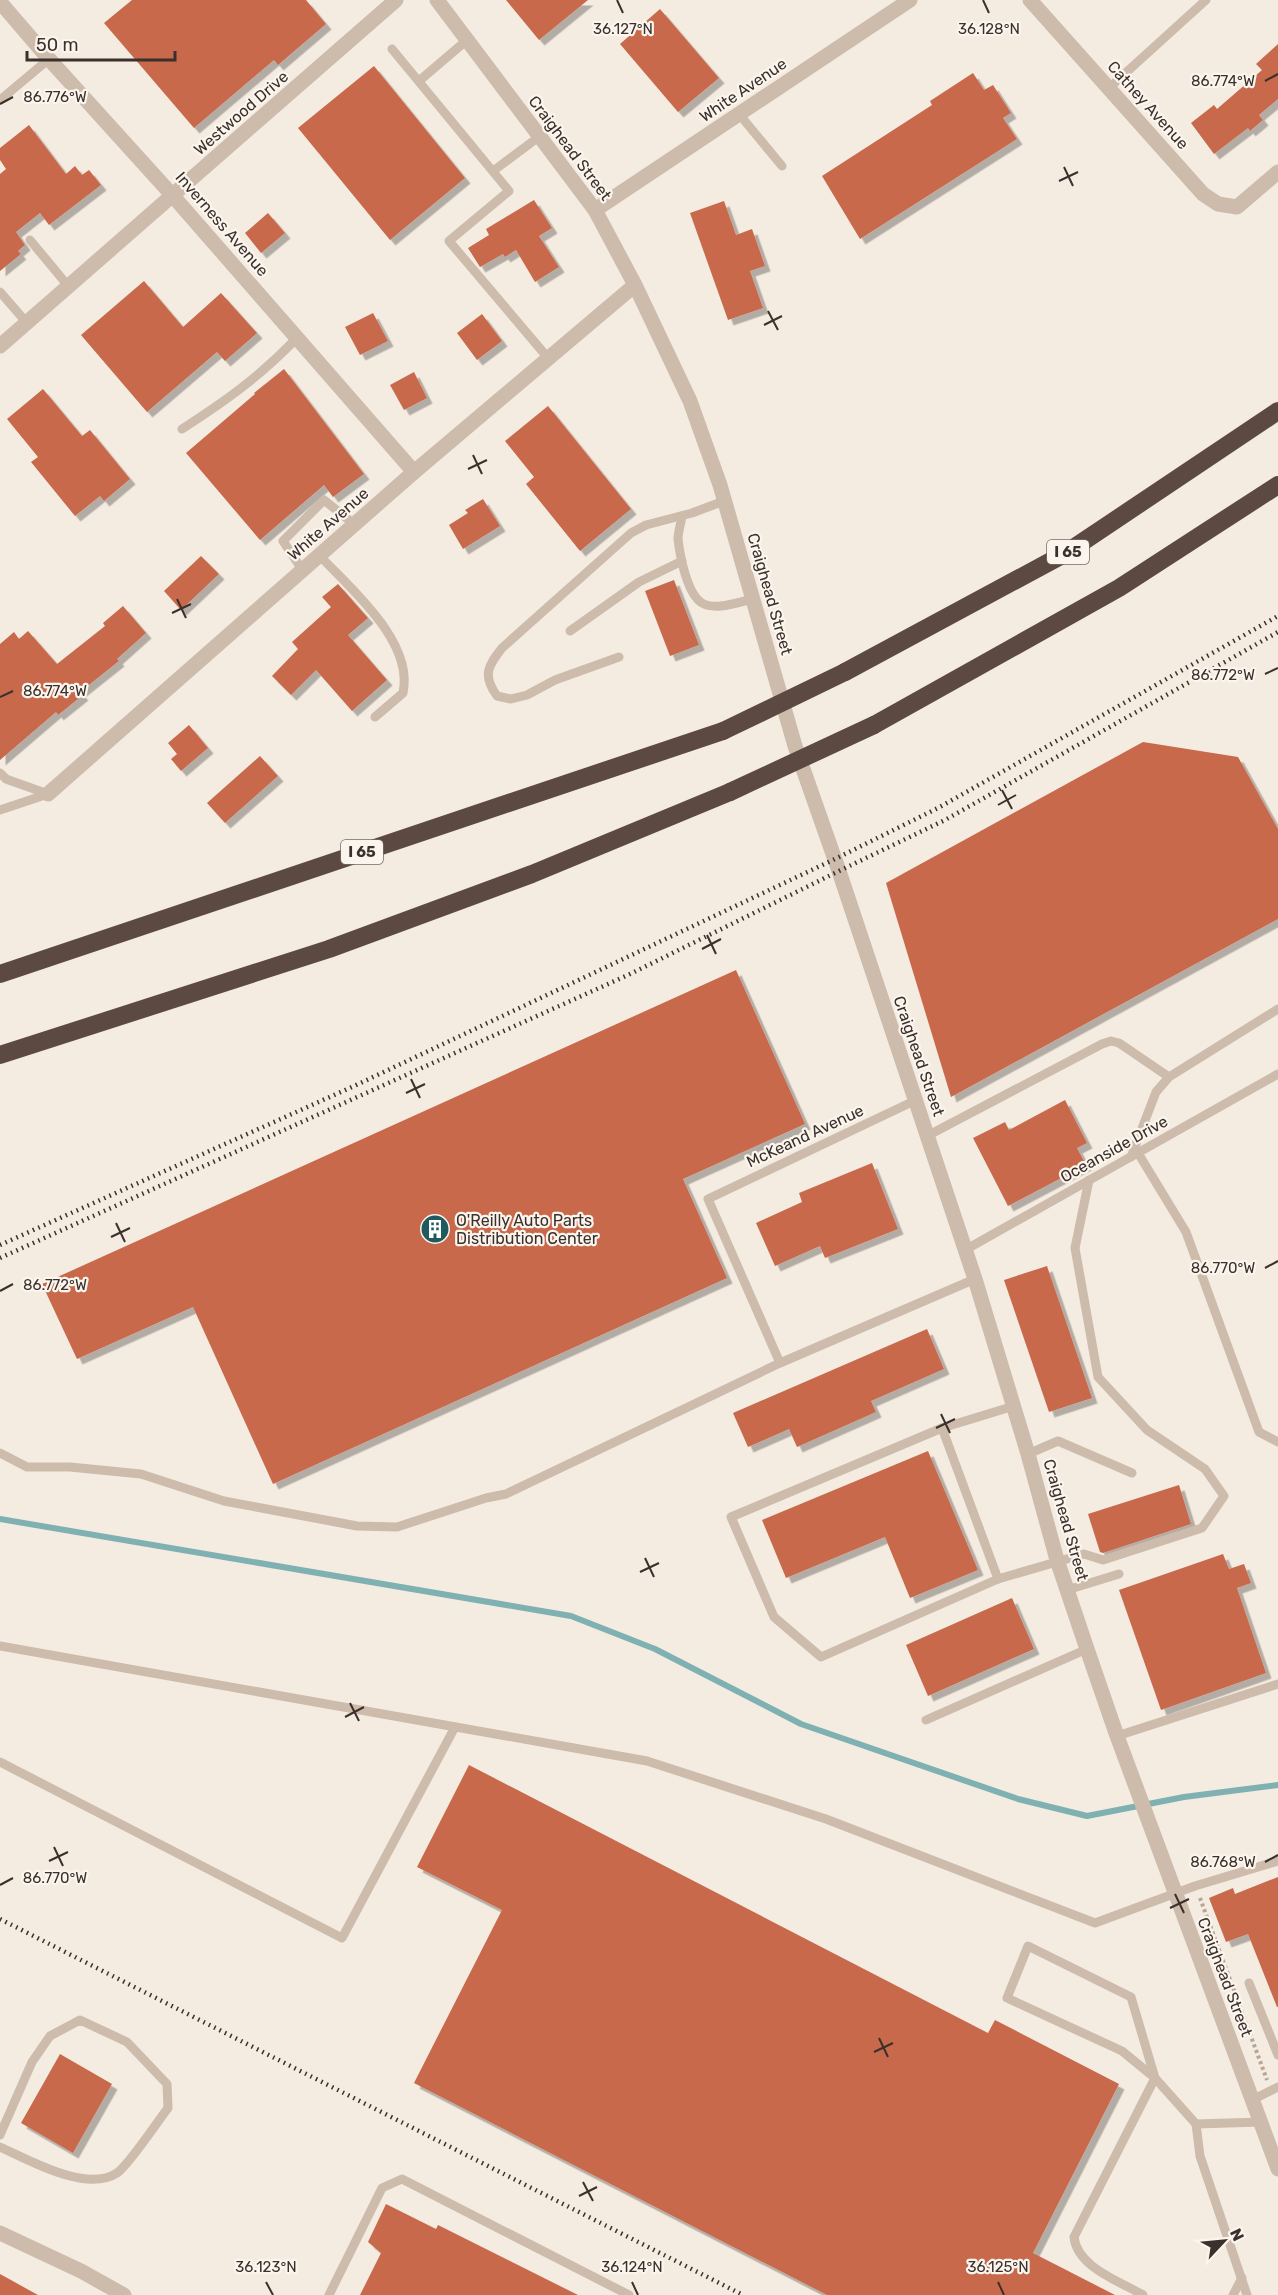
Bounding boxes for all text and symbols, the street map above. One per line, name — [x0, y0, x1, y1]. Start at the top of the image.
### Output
text: 36.127°N — [593, 20, 653, 38]
text: 36.128°N — [958, 20, 1020, 38]
scale bar — [27, 24, 176, 62]
text: 50 m — [36, 34, 79, 56]
street label: White Avenue — [696, 54, 790, 126]
street label: Cathey Avenue — [1103, 57, 1193, 153]
street label: Westwood Drive — [190, 67, 292, 159]
text: 86.774°W — [1191, 72, 1255, 90]
text: 86.776°W — [23, 88, 87, 106]
street label: Craighead Street — [524, 92, 616, 204]
street label: Inverness Avenue — [172, 168, 272, 280]
street label: White Avenue — [284, 484, 372, 564]
street label: Craighead Street — [743, 531, 797, 657]
road number: I 65 — [1047, 540, 1089, 564]
text: 86.772°W — [1191, 666, 1255, 684]
text: 86.774°W — [23, 682, 87, 700]
road number: I 65 — [341, 840, 383, 864]
street label: Craighead Street — [889, 993, 949, 1119]
street label: McKeand Avenue — [743, 1100, 867, 1171]
street label: Oceanside Drive — [1057, 1112, 1171, 1186]
place label: O'Reilly Auto Parts Distribution Center — [456, 1211, 598, 1248]
building icon: O'Reilly Auto Parts Distribution Center — [419, 1213, 451, 1245]
text: 86.770°W — [1191, 1259, 1255, 1277]
text: 86.772°W — [23, 1276, 87, 1294]
street label: Craighead Street — [1039, 1457, 1093, 1583]
text: 86.768°W — [1190, 1853, 1256, 1871]
text: 86.770°W — [23, 1869, 87, 1887]
street label: Craighead Street — [1194, 1915, 1256, 2039]
north arrow — [1194, 2211, 1254, 2271]
text: N — [1226, 2225, 1248, 2244]
text: 36.123°N — [235, 2258, 297, 2276]
text: 36.124°N — [601, 2258, 663, 2276]
text: 36.125°N — [967, 2258, 1029, 2276]

